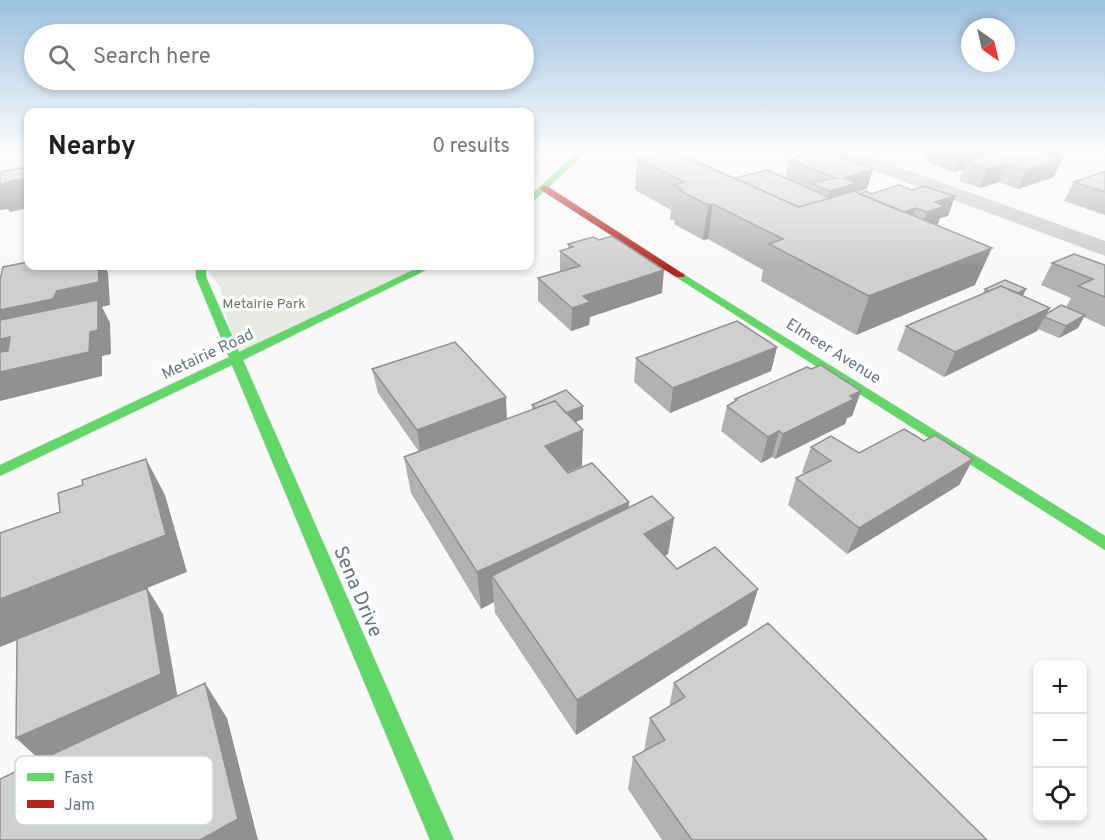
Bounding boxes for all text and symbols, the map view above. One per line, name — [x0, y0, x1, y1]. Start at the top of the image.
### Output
north arrow — [961, 18, 1015, 72]
search box — [24, 24, 534, 90]
icon: search — [45, 41, 78, 74]
text: Search here — [93, 44, 211, 71]
text: Nearby — [48, 131, 136, 164]
text: 0 results — [432, 134, 510, 160]
park label: Metairie Park — [222, 296, 306, 313]
street label: Elmeer Avenue — [782, 315, 884, 389]
street label: Metairie Road — [159, 325, 257, 385]
street label: Sena Drive — [326, 542, 388, 642]
map controls — [1033, 660, 1087, 822]
button: + — [1033, 660, 1087, 714]
button: − — [1033, 714, 1087, 768]
legend — [15, 756, 213, 825]
button: locate — [1033, 768, 1087, 822]
text: Fast — [64, 769, 94, 789]
text: Jam — [64, 796, 95, 816]

